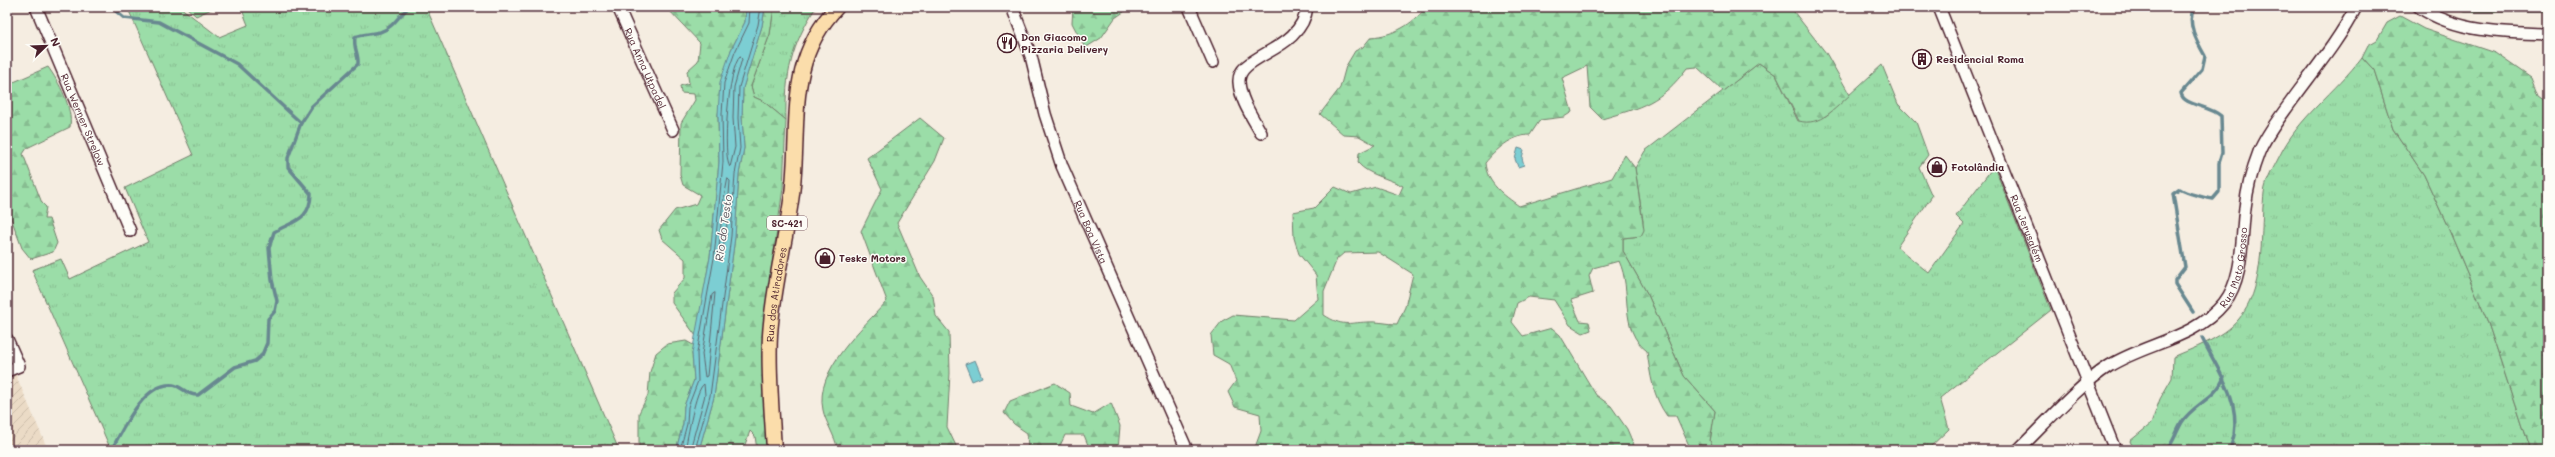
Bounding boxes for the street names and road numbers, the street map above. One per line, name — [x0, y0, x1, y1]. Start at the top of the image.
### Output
street label: Rua Anna Utpadel — [621, 25, 670, 111]
street label: Rua Werner Strelow — [58, 71, 109, 168]
street label: Rua Jerusalém — [2007, 192, 2047, 264]
street label: Rua Boa Vista — [1071, 198, 1111, 266]
road number: SC-421 — [767, 216, 807, 230]
street label: Rua Mato Grosso — [2216, 227, 2250, 311]
street label: Rua dos Atiradores — [763, 246, 790, 342]

